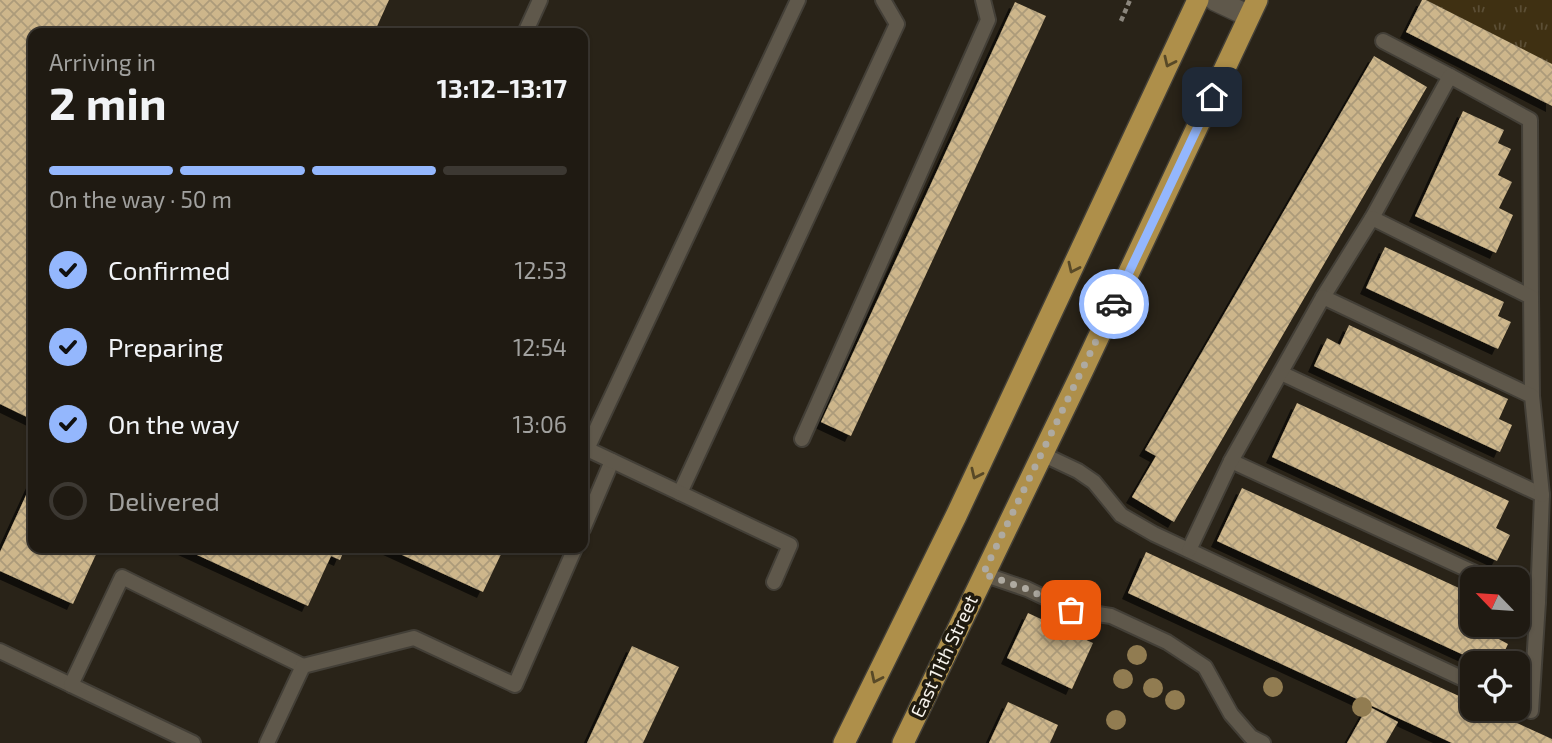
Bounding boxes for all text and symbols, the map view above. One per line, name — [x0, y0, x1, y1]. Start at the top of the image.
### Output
text: Arriving in — [49, 48, 156, 76]
one-way arrow — [1163, 55, 1177, 67]
pin — [1182, 67, 1242, 127]
text: 13:12–13:17 — [437, 72, 567, 103]
text: 2 min — [49, 74, 167, 129]
icon: home — [1193, 78, 1231, 116]
text: On the way · 50 m — [49, 185, 232, 213]
icon: check — [49, 251, 87, 289]
text: Confirmed — [108, 254, 231, 285]
text: 12:53 — [514, 256, 567, 284]
one-way arrow — [1067, 261, 1081, 273]
courier — [1079, 269, 1149, 339]
icon: car — [1095, 285, 1133, 323]
icon: check — [49, 328, 87, 366]
text: Preparing — [108, 331, 223, 362]
text: 12:54 — [513, 333, 567, 361]
icon: check — [49, 405, 87, 443]
text: On the way — [108, 408, 239, 439]
text: 13:06 — [513, 410, 567, 438]
one-way arrow — [970, 467, 984, 479]
text: Delivered — [108, 485, 220, 516]
north arrow — [1460, 567, 1530, 637]
map controls — [1460, 567, 1530, 721]
pin — [1041, 580, 1101, 640]
street label: East 11th Street — [905, 591, 982, 721]
icon: bag — [1052, 591, 1090, 629]
button: locate — [1460, 651, 1530, 721]
one-way arrow — [870, 671, 884, 683]

